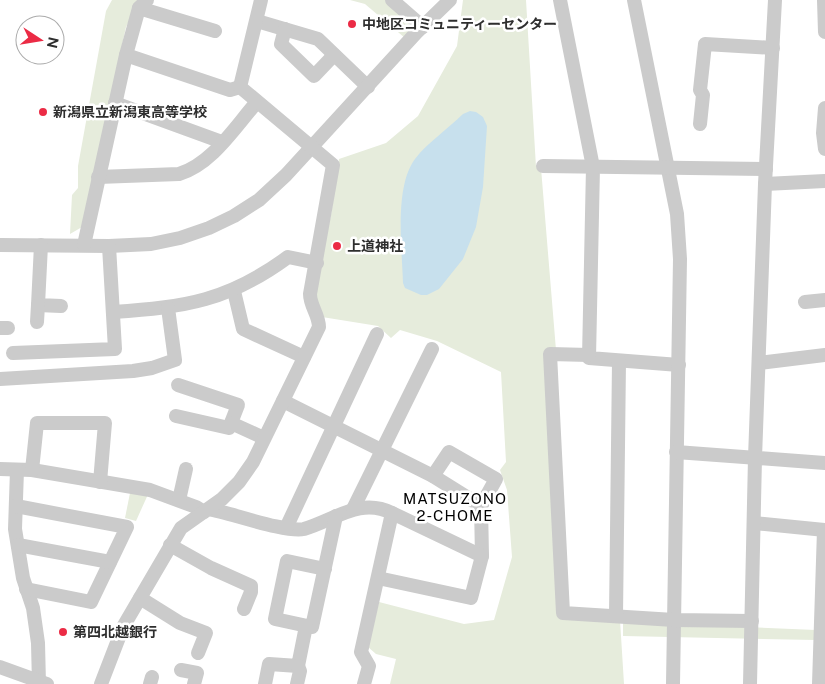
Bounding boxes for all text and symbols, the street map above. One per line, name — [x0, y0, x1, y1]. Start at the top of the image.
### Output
north arrow — [15, 15, 65, 65]
place label: 中地区コミュニティーセンター — [362, 16, 557, 32]
marker: 中地区コミュニティーセンター — [346, 18, 358, 30]
text: N — [44, 36, 62, 50]
place label: 新潟県立新潟東高等学校 — [53, 104, 207, 120]
marker: 新潟県立新潟東高等学校 — [37, 106, 49, 118]
place label: 上道神社 — [347, 238, 403, 254]
marker: 上道神社 — [331, 240, 343, 252]
district label: MATSUZONO 2-CHOME — [403, 490, 507, 524]
place label: 第四北越銀行 — [73, 624, 157, 640]
marker: 第四北越銀行 — [57, 626, 69, 638]

